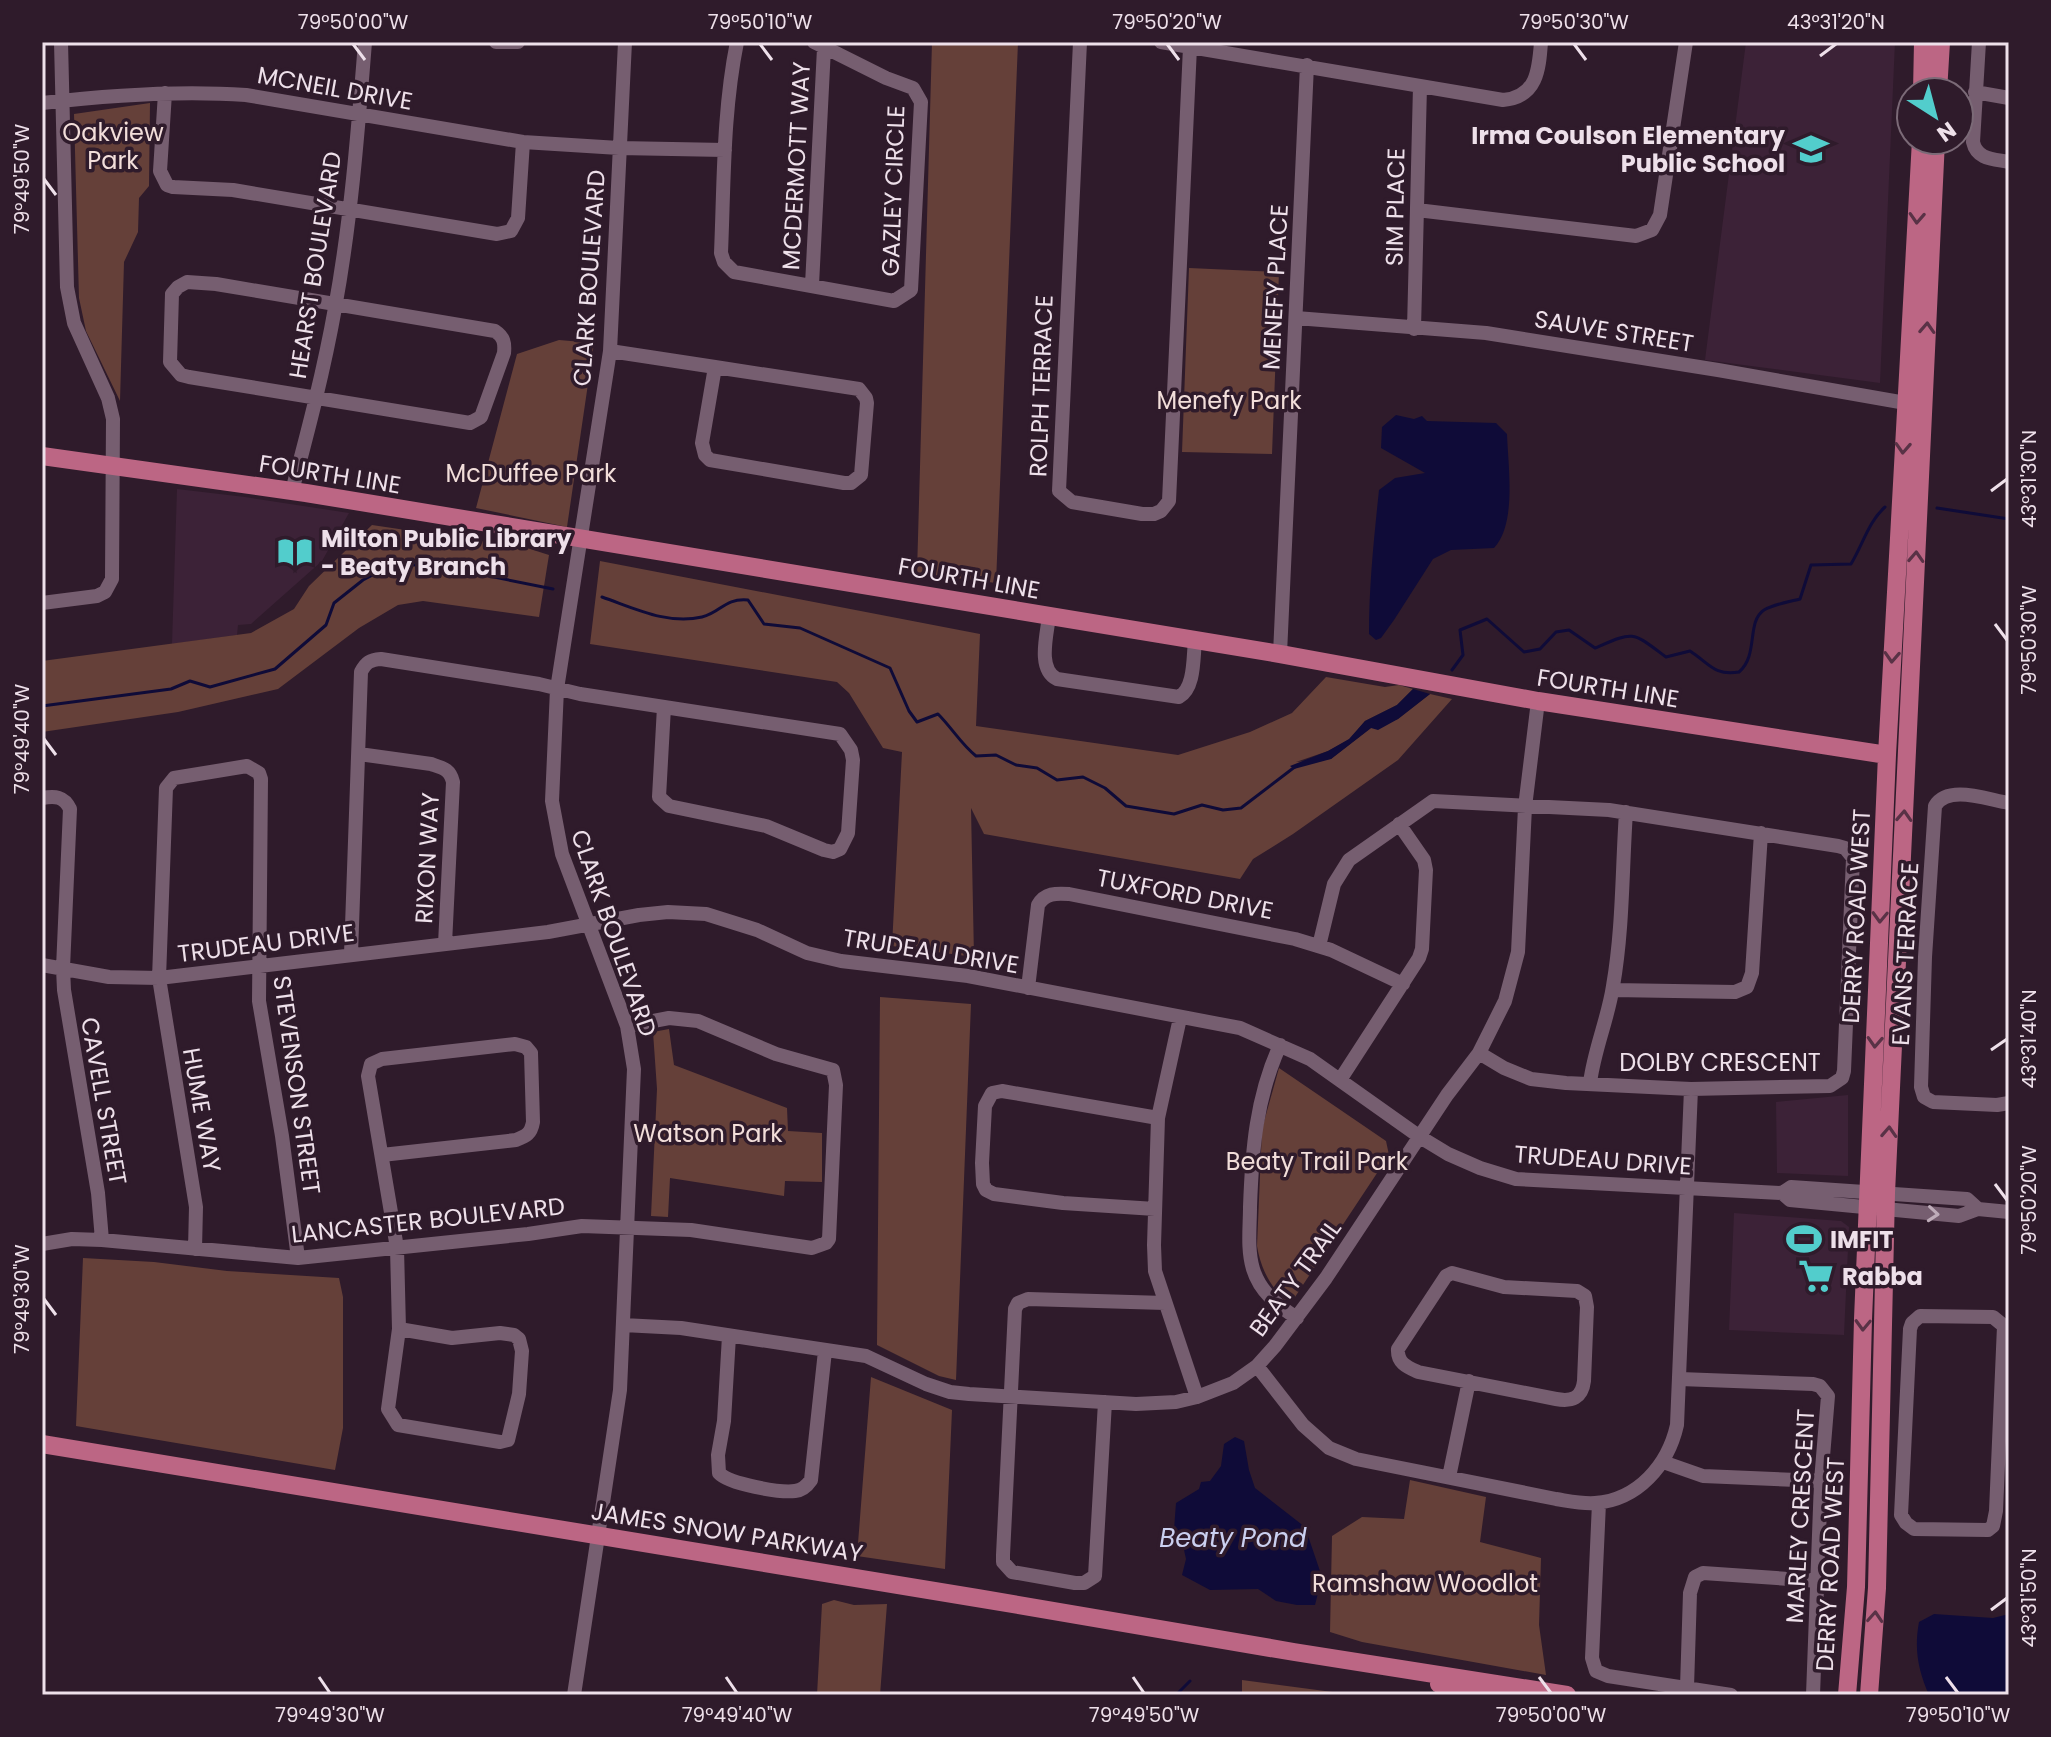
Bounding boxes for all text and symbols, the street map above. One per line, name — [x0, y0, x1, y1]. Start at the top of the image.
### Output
text: 79°50'00"W — [298, 8, 409, 36]
text: 79°50'10"W — [708, 8, 813, 36]
text: 79°50'20"W — [1112, 8, 1222, 36]
text: 79°50'30"W — [1519, 8, 1629, 36]
text: 43°31'20"N — [1787, 8, 1885, 36]
street label: MCNEIL DRIVE — [255, 58, 415, 118]
street label: MCDERMOTT WAY — [774, 61, 818, 271]
north arrow — [1895, 76, 1975, 156]
street label: GAZLEY CIRCLE — [874, 105, 912, 277]
text: N — [1931, 114, 1962, 149]
park label: Oakview Park — [62, 116, 164, 177]
place label: Irma Coulson Elementary Public School — [1471, 119, 1786, 180]
text: 79°49'50"W — [8, 123, 36, 234]
school or university icon: Irma Coulson Elementary Public School — [1792, 130, 1830, 168]
street label: SIM PLACE — [1377, 148, 1413, 266]
street label: HEARST BOULEVARD — [281, 149, 349, 381]
street label: CLARK BOULEVARD — [565, 169, 613, 387]
street label: MENEFY PLACE — [1254, 203, 1296, 371]
one-way arrow — [1909, 212, 1926, 225]
street label: ROLPH TERRACE — [1021, 294, 1061, 478]
street label: SAUVE STREET — [1532, 302, 1696, 360]
one-way arrow — [1918, 321, 1935, 334]
park label: Menefy Park — [1156, 384, 1302, 417]
text: 43°31'30"N — [2015, 430, 2043, 528]
one-way arrow — [1895, 442, 1912, 455]
street label: FOURTH LINE — [257, 447, 403, 501]
park label: McDuffee Park — [446, 457, 617, 490]
place label: Milton Public Library - Beaty Branch — [321, 522, 572, 583]
library icon: Milton Public Library - Beaty Branch — [276, 533, 314, 571]
street label: FOURTH LINE — [896, 549, 1042, 607]
one-way arrow — [1907, 550, 1924, 563]
text: 79°50'30"W — [2015, 585, 2043, 695]
one-way arrow — [1884, 651, 1901, 664]
street label: FOURTH LINE — [1535, 661, 1681, 715]
text: 79°49'40"W — [8, 683, 36, 794]
street label: RIXON WAY — [407, 792, 447, 924]
street label: DERRY ROAD WEST — [1834, 808, 1878, 1024]
one-way arrow — [1895, 809, 1912, 822]
street label: CLARK BOULEVARD — [563, 825, 665, 1041]
street label: TUXFORD DRIVE — [1094, 861, 1276, 927]
street label: EVANS TERRACE — [1884, 861, 1926, 1047]
one-way arrow — [1872, 911, 1889, 924]
street label: TRUDEAU DRIVE — [176, 916, 356, 970]
street label: TRUDEAU DRIVE — [841, 921, 1021, 981]
street label: STEVENSON STREET — [265, 974, 329, 1196]
text: 43°31'40"N — [2015, 990, 2043, 1088]
street label: CAVELL STREET — [73, 1015, 135, 1187]
one-way arrow — [1866, 1036, 1883, 1049]
street label: HUME WAY — [175, 1045, 229, 1175]
street label: DOLBY CRESCENT — [1619, 1046, 1821, 1079]
park label: Watson Park — [633, 1117, 783, 1150]
one-way arrow — [1881, 1125, 1898, 1138]
street label: TRUDEAU DRIVE — [1513, 1137, 1693, 1183]
park label: Beaty Trail Park — [1226, 1145, 1409, 1178]
text: 79°50'20"W — [2015, 1145, 2043, 1255]
street label: LANCASTER BOULEVARD — [290, 1189, 566, 1251]
one-way arrow — [1927, 1205, 1940, 1222]
street label: BEATY TRAIL — [1241, 1213, 1349, 1343]
sports icon: IMFIT — [1785, 1220, 1823, 1258]
place label: IMFIT — [1830, 1223, 1894, 1256]
text: 79°49'30"W — [8, 1244, 36, 1354]
supermarket icon: Rabba — [1797, 1257, 1835, 1295]
place label: Rabba — [1842, 1260, 1923, 1293]
one-way arrow — [1854, 1319, 1871, 1332]
street label: MARLEY CRESCENT — [1778, 1408, 1822, 1624]
street label: DERRY ROAD WEST — [1808, 1456, 1852, 1672]
street label: JAMES SNOW PARKWAY — [589, 1494, 865, 1570]
water label: Beaty Pond — [1159, 1520, 1307, 1556]
text: 43°31'50"N — [2015, 1549, 2043, 1647]
park label: Ramshaw Woodlot — [1312, 1567, 1538, 1600]
one-way arrow — [1866, 1610, 1883, 1623]
text: 79°49'30"W — [275, 1701, 385, 1729]
text: 79°49'40"W — [682, 1701, 793, 1729]
text: 79°49'50"W — [1089, 1701, 1200, 1729]
text: 79°50'00"W — [1496, 1701, 1607, 1729]
text: 79°50'10"W — [1906, 1701, 2011, 1729]

